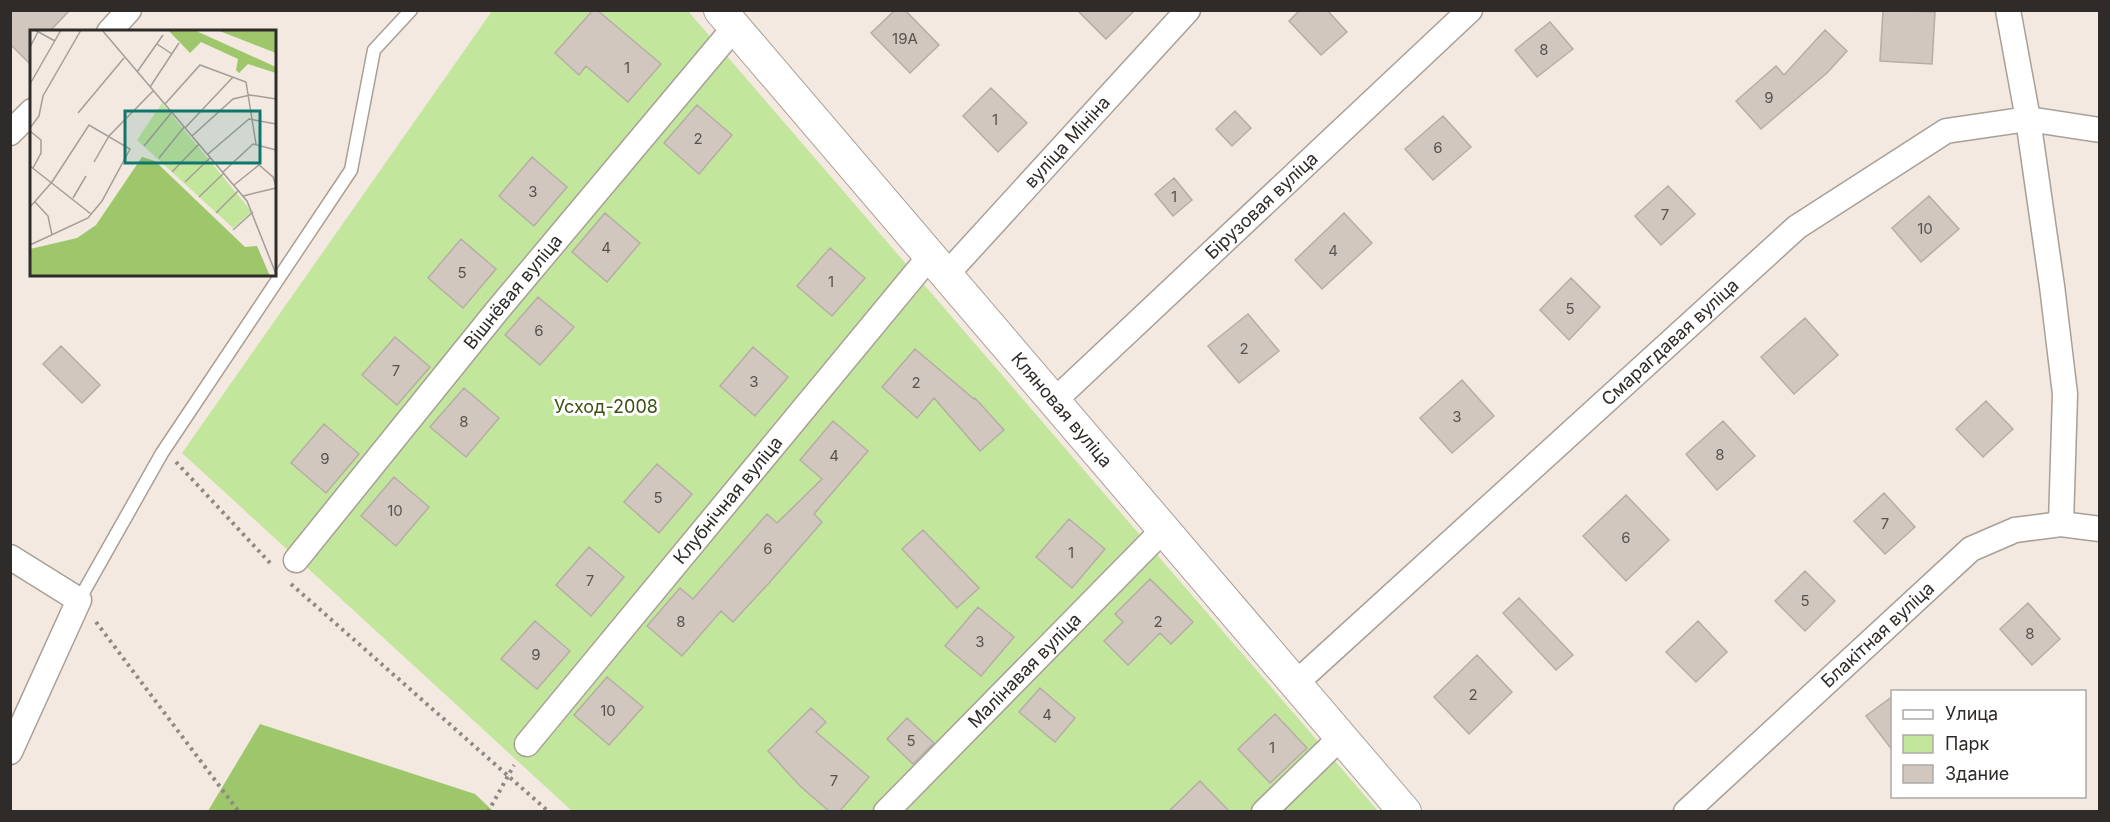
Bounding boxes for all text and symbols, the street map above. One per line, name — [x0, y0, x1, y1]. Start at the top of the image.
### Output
house number: 19А — [892, 29, 918, 48]
inset map — [30, 30, 276, 276]
house number: 8 — [1539, 40, 1549, 59]
house number: 1 — [624, 58, 630, 77]
house number: 9 — [1764, 88, 1774, 107]
street label: вуліца Мініна — [1020, 92, 1114, 192]
house number: 1 — [992, 110, 998, 129]
house number: 2 — [693, 129, 703, 148]
house number: 6 — [1433, 138, 1443, 157]
street label: Бірузовая вуліца — [1201, 148, 1322, 263]
house number: 3 — [528, 182, 538, 201]
house number: 1 — [1171, 187, 1177, 206]
house number: 7 — [1661, 205, 1669, 224]
house number: 10 — [1917, 219, 1933, 238]
street label: Вішнёвая вуліца — [459, 230, 566, 353]
house number: 4 — [601, 238, 611, 257]
house number: 4 — [1328, 241, 1338, 260]
house number: 5 — [457, 263, 467, 282]
house number: 1 — [828, 272, 834, 291]
street label: Смарагдавая вуліца — [1597, 274, 1743, 410]
house number: 5 — [1565, 299, 1575, 318]
house number: 6 — [534, 321, 544, 340]
house number: 2 — [1239, 339, 1249, 358]
street label: Кляновая вуліца — [1007, 348, 1117, 471]
house number: 7 — [392, 361, 400, 380]
house number: 3 — [749, 372, 759, 391]
house number: 2 — [911, 373, 921, 392]
park label: Усход-2008 — [554, 396, 658, 417]
house number: 3 — [1452, 407, 1462, 426]
house number: 8 — [459, 412, 469, 431]
street label: Клубнічная вуліца — [669, 432, 787, 568]
house number: 8 — [1715, 445, 1725, 464]
house number: 4 — [829, 446, 839, 465]
house number: 9 — [320, 449, 330, 468]
house number: 5 — [653, 488, 663, 507]
house number: 10 — [387, 501, 403, 520]
house number: 7 — [1881, 514, 1889, 533]
house number: 6 — [1621, 528, 1631, 547]
house number: 6 — [763, 539, 773, 558]
house number: 1 — [1068, 543, 1074, 562]
house number: 7 — [586, 571, 594, 590]
street label: Блакітная вуліца — [1817, 577, 1938, 692]
house number: 5 — [1800, 591, 1810, 610]
street label: Малінавая вуліца — [964, 609, 1085, 732]
house number: 8 — [676, 612, 686, 631]
house number: 2 — [1153, 612, 1163, 631]
house number: 8 — [2025, 624, 2035, 643]
house number: 3 — [975, 632, 985, 651]
house number: 9 — [531, 645, 541, 664]
house number: 2 — [1468, 685, 1478, 704]
legend — [1891, 690, 2086, 798]
house number: 10 — [600, 701, 616, 720]
text: Улица — [1945, 703, 1998, 724]
house number: 4 — [1042, 705, 1052, 724]
house number: 5 — [906, 731, 916, 750]
text: Парк — [1945, 733, 1990, 754]
house number: 1 — [1269, 738, 1275, 757]
text: Здание — [1945, 763, 2009, 784]
house number: 7 — [830, 771, 838, 790]

